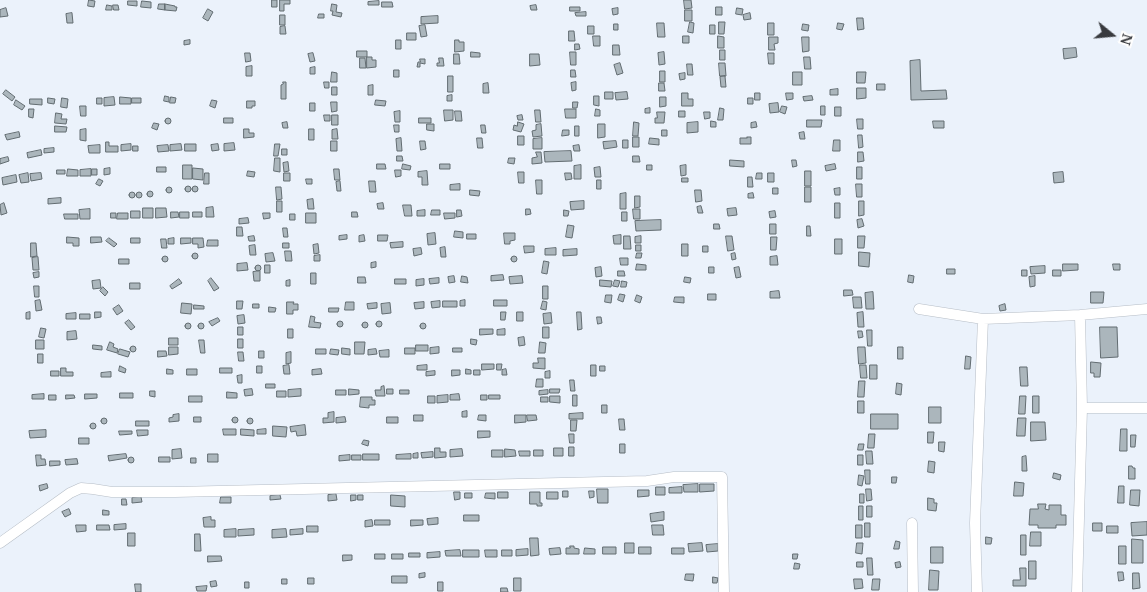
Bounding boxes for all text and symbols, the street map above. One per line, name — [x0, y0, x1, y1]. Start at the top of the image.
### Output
north arrow — [1087, 10, 1137, 60]
text: N — [1116, 31, 1138, 48]

